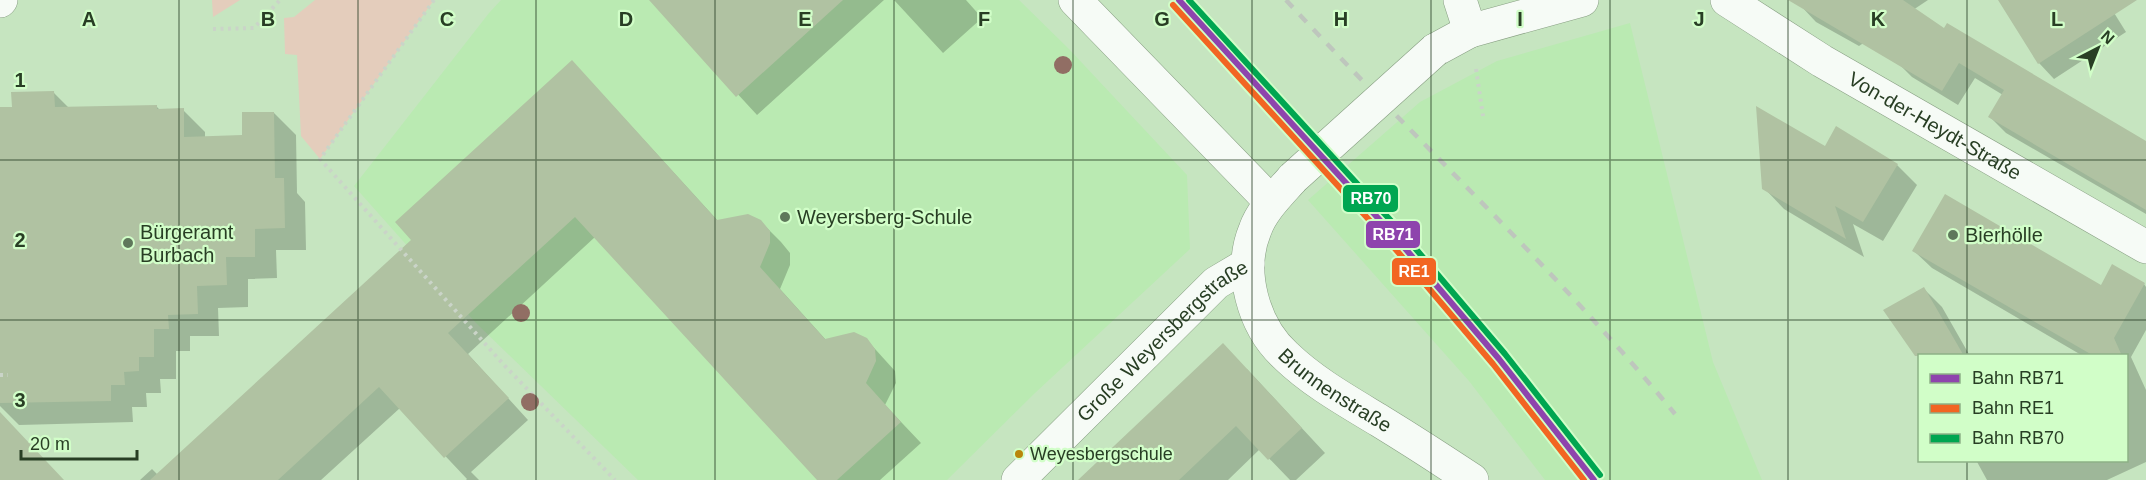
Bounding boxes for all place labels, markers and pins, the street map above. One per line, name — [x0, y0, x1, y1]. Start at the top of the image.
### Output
place label: Weyersberg-Schule — [797, 206, 972, 228]
marker: Weyersberg-Schule — [778, 210, 792, 224]
place label: Bürgeramt Burbach — [140, 221, 234, 266]
place label: Bierhölle — [1965, 224, 2043, 246]
marker: Bierhölle — [1946, 228, 1960, 242]
marker: Bürgeramt Burbach — [121, 236, 135, 250]
place label: Weyesbergschule — [1030, 444, 1173, 464]
marker: Weyesbergschule — [1013, 448, 1025, 460]

